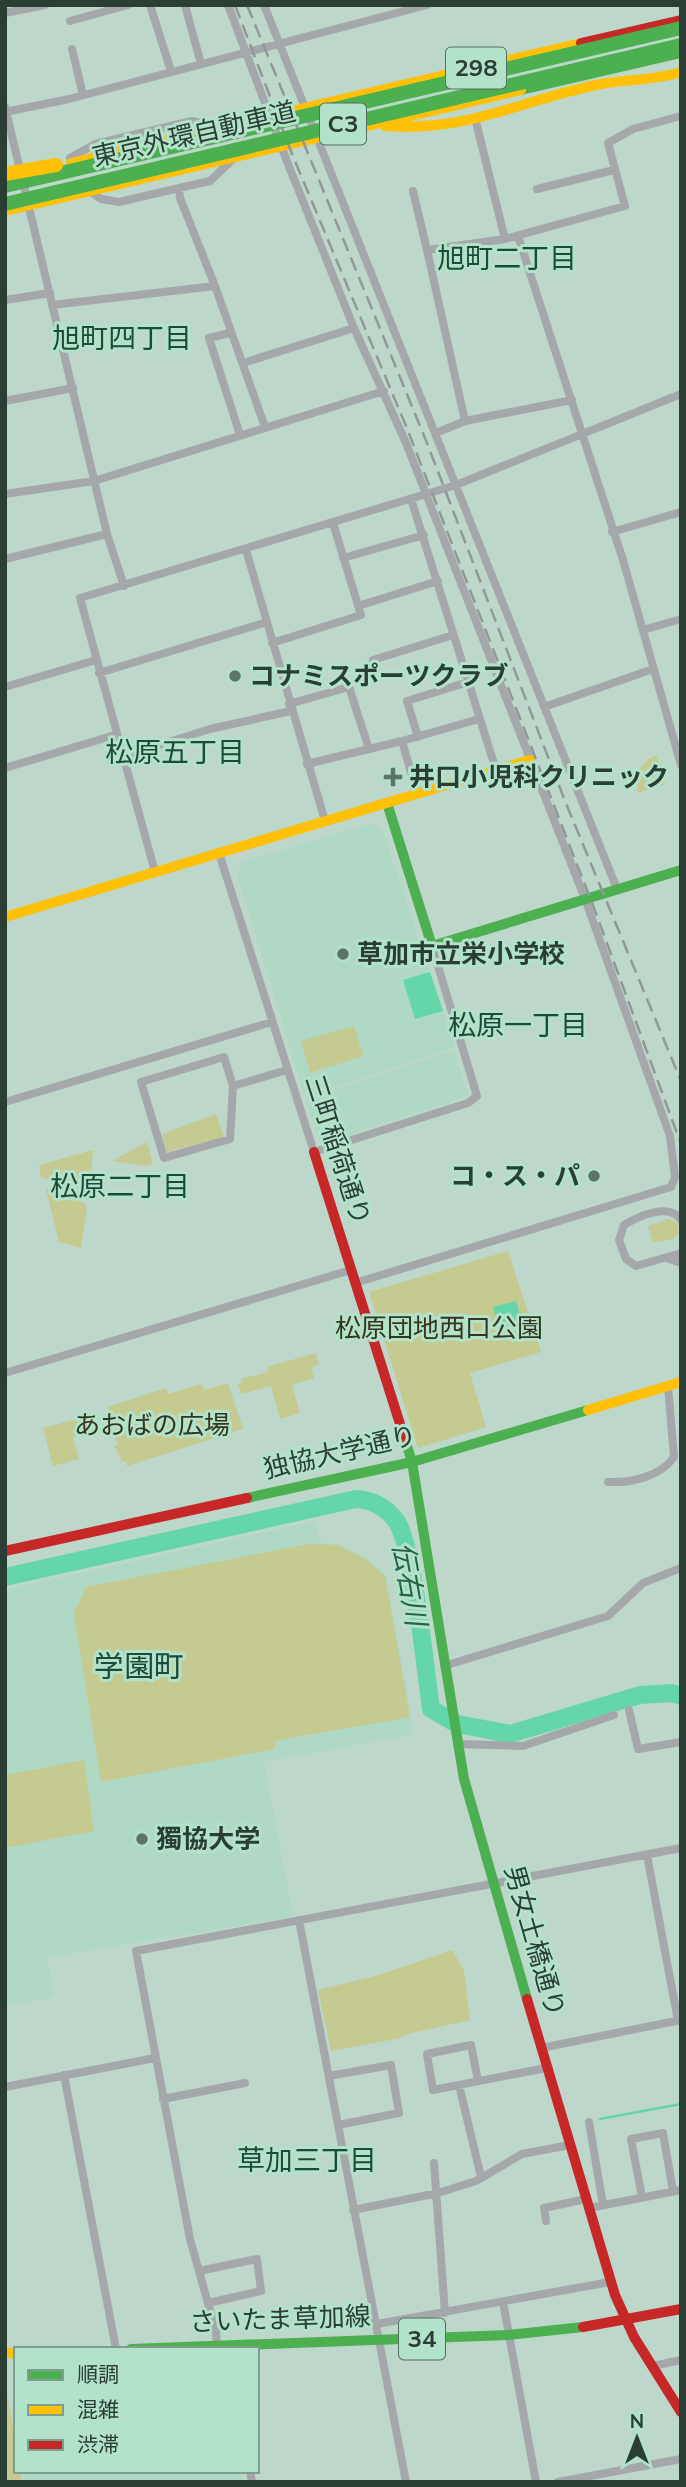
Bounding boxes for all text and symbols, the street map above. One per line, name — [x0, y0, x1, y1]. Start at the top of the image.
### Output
road number: 298 — [446, 47, 506, 88]
street label: 東京外環自動車道 — [89, 94, 299, 173]
road number: C3 — [320, 104, 366, 144]
district label: 旭町二丁目 — [437, 240, 577, 275]
district label: 旭町四丁目 — [52, 320, 192, 355]
place label: コナミスポーツクラブ — [249, 659, 508, 692]
marker: コナミスポーツクラブ — [227, 668, 243, 684]
district label: 松原五丁目 — [105, 734, 245, 769]
place label: 井口小児科クリニック — [409, 760, 669, 793]
marker: 井口小児科クリニック — [383, 767, 403, 787]
place label: 草加市立栄小学校 — [357, 937, 565, 970]
marker: 草加市立栄小学校 — [335, 946, 351, 962]
district label: 松原一丁目 — [448, 1007, 588, 1042]
street label: 三町稲荷通り — [299, 1071, 378, 1229]
place label: コ・ス・パ — [450, 1159, 580, 1192]
district label: 松原二丁目 — [50, 1168, 190, 1203]
marker: コ・ス・パ — [586, 1168, 602, 1184]
park label: 松原団地西口公園 — [335, 1311, 543, 1344]
park label: あおばの広場 — [74, 1408, 230, 1441]
street label: 独協大学通り — [260, 1418, 420, 1485]
water label: 伝右川 — [386, 1540, 436, 1631]
district label: 学園町 — [94, 1647, 184, 1685]
place label: 獨協大学 — [156, 1822, 260, 1855]
marker: 獨協大学 — [134, 1831, 150, 1847]
street label: 男女土橋通り — [498, 1861, 573, 2020]
district label: 草加三丁目 — [237, 2142, 377, 2177]
street label: さいたま草加線 — [189, 2299, 371, 2338]
road number: 34 — [399, 2318, 445, 2360]
legend — [14, 2347, 259, 2473]
text: 順調 — [77, 2361, 119, 2387]
text: 混雑 — [77, 2396, 119, 2422]
north arrow — [602, 2403, 672, 2473]
text: N — [630, 2409, 644, 2433]
text: 渋滞 — [77, 2431, 119, 2457]

